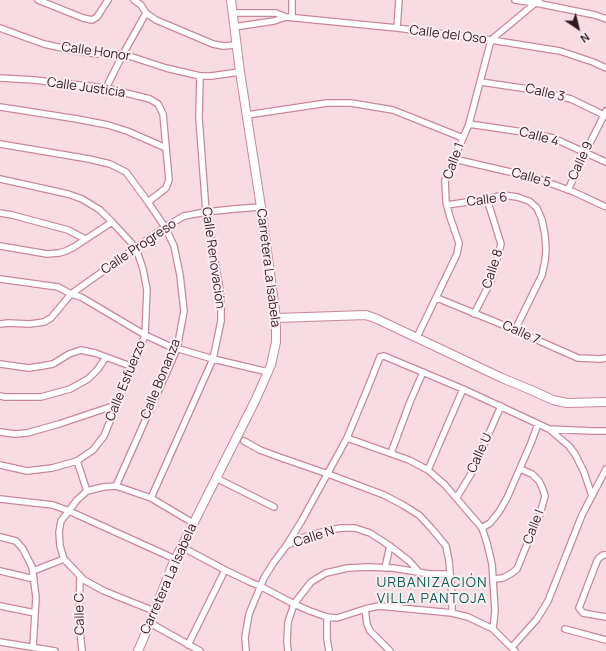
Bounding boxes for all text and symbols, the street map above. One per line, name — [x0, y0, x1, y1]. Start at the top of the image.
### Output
north arrow — [558, 8, 598, 48]
street label: Calle del Oso — [409, 23, 487, 47]
text: N — [578, 30, 593, 47]
street label: Calle Honor — [61, 39, 131, 65]
street label: Calle Justicia — [46, 75, 126, 101]
street label: Calle 3 — [524, 81, 566, 105]
street label: Calle 4 — [517, 124, 561, 150]
street label: Calle 9 — [565, 139, 597, 183]
street label: Calle 1 — [440, 141, 468, 181]
street label: Calle 5 — [509, 165, 553, 191]
street label: Calle 6 — [466, 190, 508, 210]
street label: Calle Renovación — [198, 206, 228, 310]
street label: Carretera La Isabela — [253, 208, 283, 328]
street label: Calle Progreso — [98, 216, 180, 278]
street label: Calle 8 — [479, 247, 507, 291]
street label: Calle 7 — [500, 318, 542, 348]
street label: Calle Bonanza — [138, 337, 184, 421]
street label: Calle Esfuerzo — [103, 338, 149, 424]
street label: Calle U — [464, 431, 496, 475]
street label: Calle I — [520, 507, 548, 547]
street label: Carretera La Isabela — [138, 521, 200, 637]
street label: Calle N — [292, 523, 336, 551]
district label: URBANIZACIÓN VILLA PANTOJA — [376, 575, 488, 608]
street label: Calle C — [72, 593, 88, 635]

